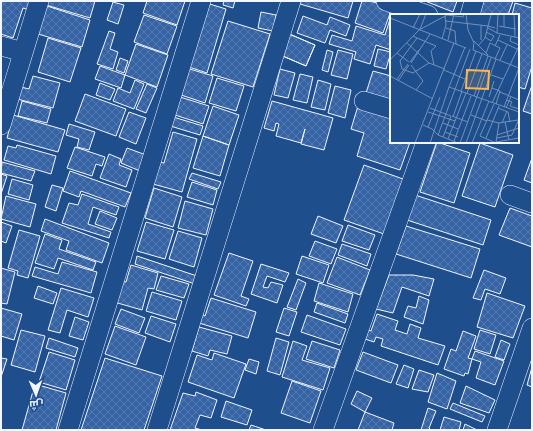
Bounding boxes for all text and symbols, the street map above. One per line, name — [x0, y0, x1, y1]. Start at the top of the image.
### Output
inset map — [390, 14, 519, 143]
north arrow — [16, 375, 56, 415]
text: ش — [29, 397, 44, 413]

